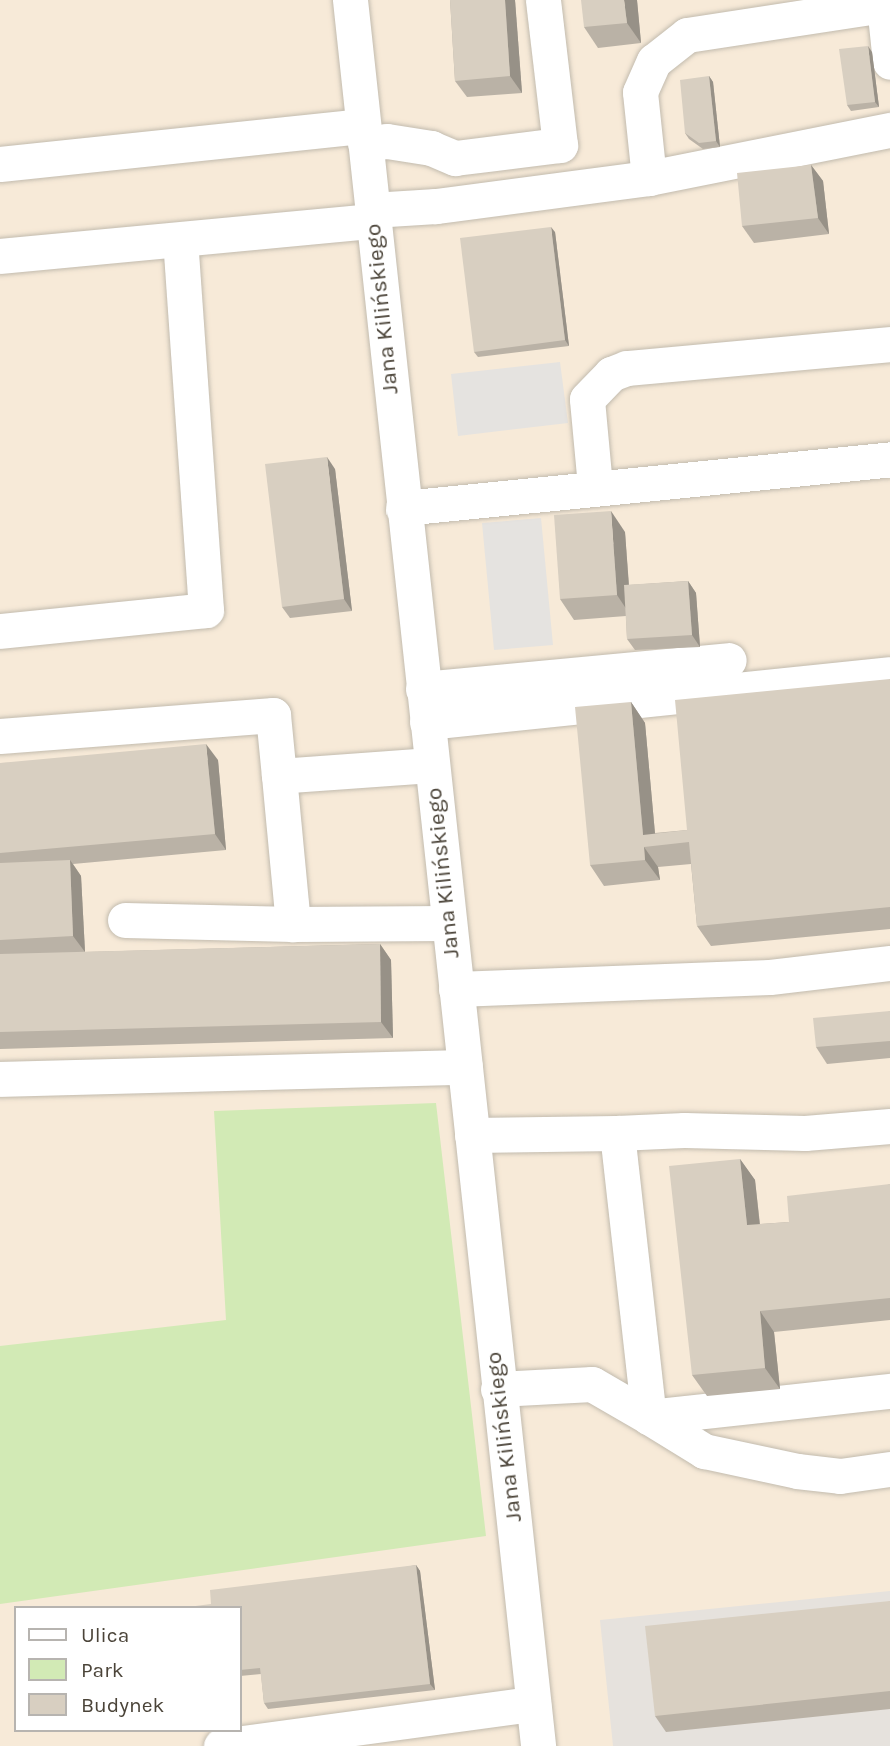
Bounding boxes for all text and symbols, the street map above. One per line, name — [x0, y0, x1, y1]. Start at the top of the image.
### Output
street label: Jana Kilińskiego — [359, 222, 405, 396]
street label: Jana Kilińskiego — [420, 786, 466, 960]
street label: Jana Kilińskiego — [480, 1350, 528, 1524]
legend — [14, 1606, 242, 1732]
text: Ulica — [81, 1623, 129, 1647]
text: Park — [81, 1658, 124, 1682]
text: Budynek — [81, 1693, 164, 1717]

